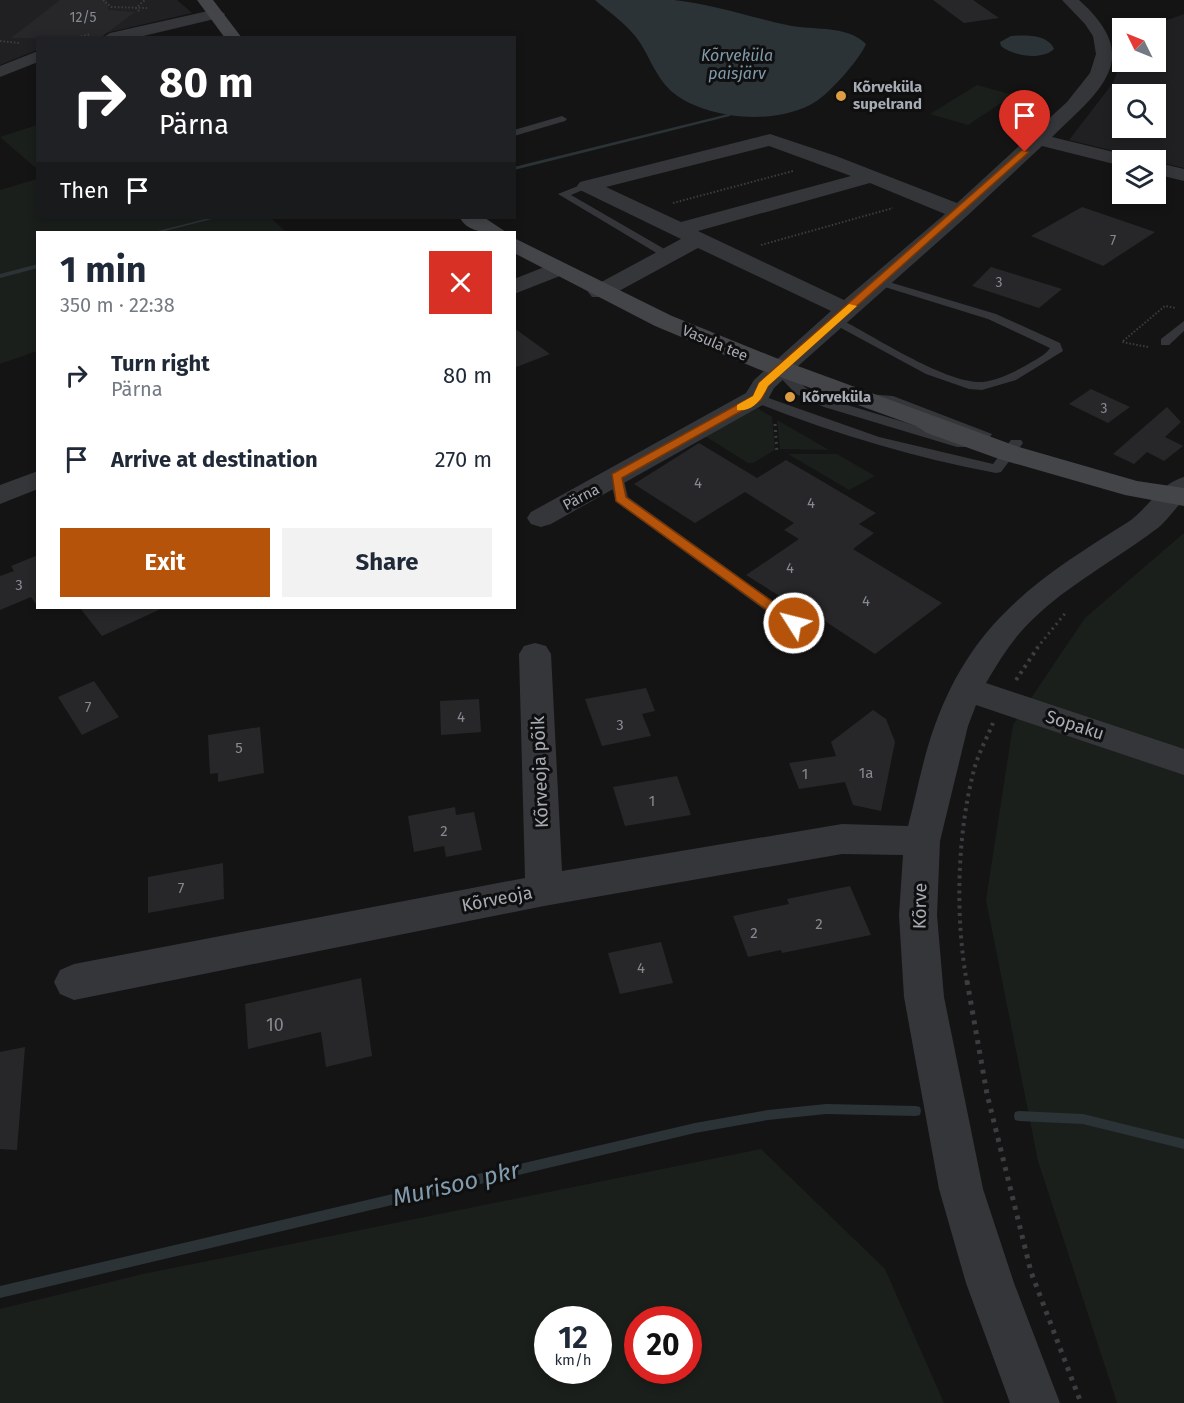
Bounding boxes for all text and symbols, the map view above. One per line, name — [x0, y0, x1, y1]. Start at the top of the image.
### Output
house number: 12/5 — [69, 9, 97, 26]
north arrow — [1112, 18, 1166, 72]
map controls — [1112, 18, 1166, 204]
water label: Kõrveküla paisjärv — [701, 46, 773, 83]
text: 80 m — [159, 58, 253, 108]
icon: right — [60, 60, 138, 138]
place label: Kõrveküla supelrand — [853, 78, 922, 113]
button: search — [1112, 84, 1166, 138]
marker: Kõrveküla supelrand — [834, 89, 848, 103]
pin — [999, 90, 1050, 152]
icon: arrive — [1008, 99, 1041, 132]
text: Pärna — [159, 109, 229, 141]
button: layers — [1112, 150, 1166, 204]
icon: arrive — [121, 174, 154, 207]
text: Then — [60, 177, 109, 204]
house number: 7 — [1110, 232, 1116, 249]
text: 1 min — [60, 248, 147, 292]
button: close — [429, 251, 492, 314]
house number: 3 — [996, 274, 1003, 291]
text: 350 m · 22:38 — [60, 293, 175, 317]
street label: Vasula tee — [680, 321, 750, 365]
text: Turn right — [111, 350, 210, 377]
icon: right — [60, 359, 93, 392]
text: 80 m — [443, 362, 492, 389]
text: Pärna — [111, 377, 163, 401]
place label: Kõrveküla — [802, 388, 871, 406]
marker: Kõrveküla — [783, 390, 797, 404]
house number: 3 — [1101, 400, 1108, 417]
icon: arrive — [60, 443, 93, 476]
text: Arrive at destination — [111, 446, 318, 473]
text: 270 m — [435, 446, 492, 473]
house number: 4 — [694, 474, 702, 492]
street label: Pärna — [560, 480, 602, 514]
house number: 4 — [807, 494, 815, 512]
button: Exit — [60, 528, 270, 597]
button: Share — [282, 528, 492, 597]
house number: 4 — [786, 559, 794, 577]
house number: 3 — [15, 576, 23, 594]
position arrow — [762, 591, 826, 655]
house number: 4 — [862, 592, 870, 610]
house number: 7 — [85, 698, 92, 716]
street label: Sopaku — [1043, 705, 1107, 745]
house number: 4 — [457, 708, 465, 726]
street label: Kõrveoja põik — [527, 715, 553, 828]
house number: 3 — [616, 716, 624, 734]
house number: 5 — [235, 739, 243, 757]
house number: 1a — [859, 764, 873, 782]
house number: 1 — [802, 765, 808, 783]
house number: 1 — [649, 792, 655, 810]
house number: 2 — [440, 822, 448, 840]
house number: 7 — [178, 879, 185, 897]
street label: Kõrveoja — [460, 881, 534, 917]
street label: Kõrve — [909, 883, 931, 929]
house number: 2 — [815, 915, 823, 933]
house number: 2 — [750, 924, 758, 942]
house number: 4 — [637, 959, 645, 977]
house number: 10 — [266, 1014, 284, 1036]
water label: Murisoo pkr — [390, 1156, 523, 1212]
speed limit sign: 20 — [624, 1306, 702, 1384]
text: 12 — [558, 1320, 588, 1356]
text: km/h — [554, 1351, 592, 1369]

